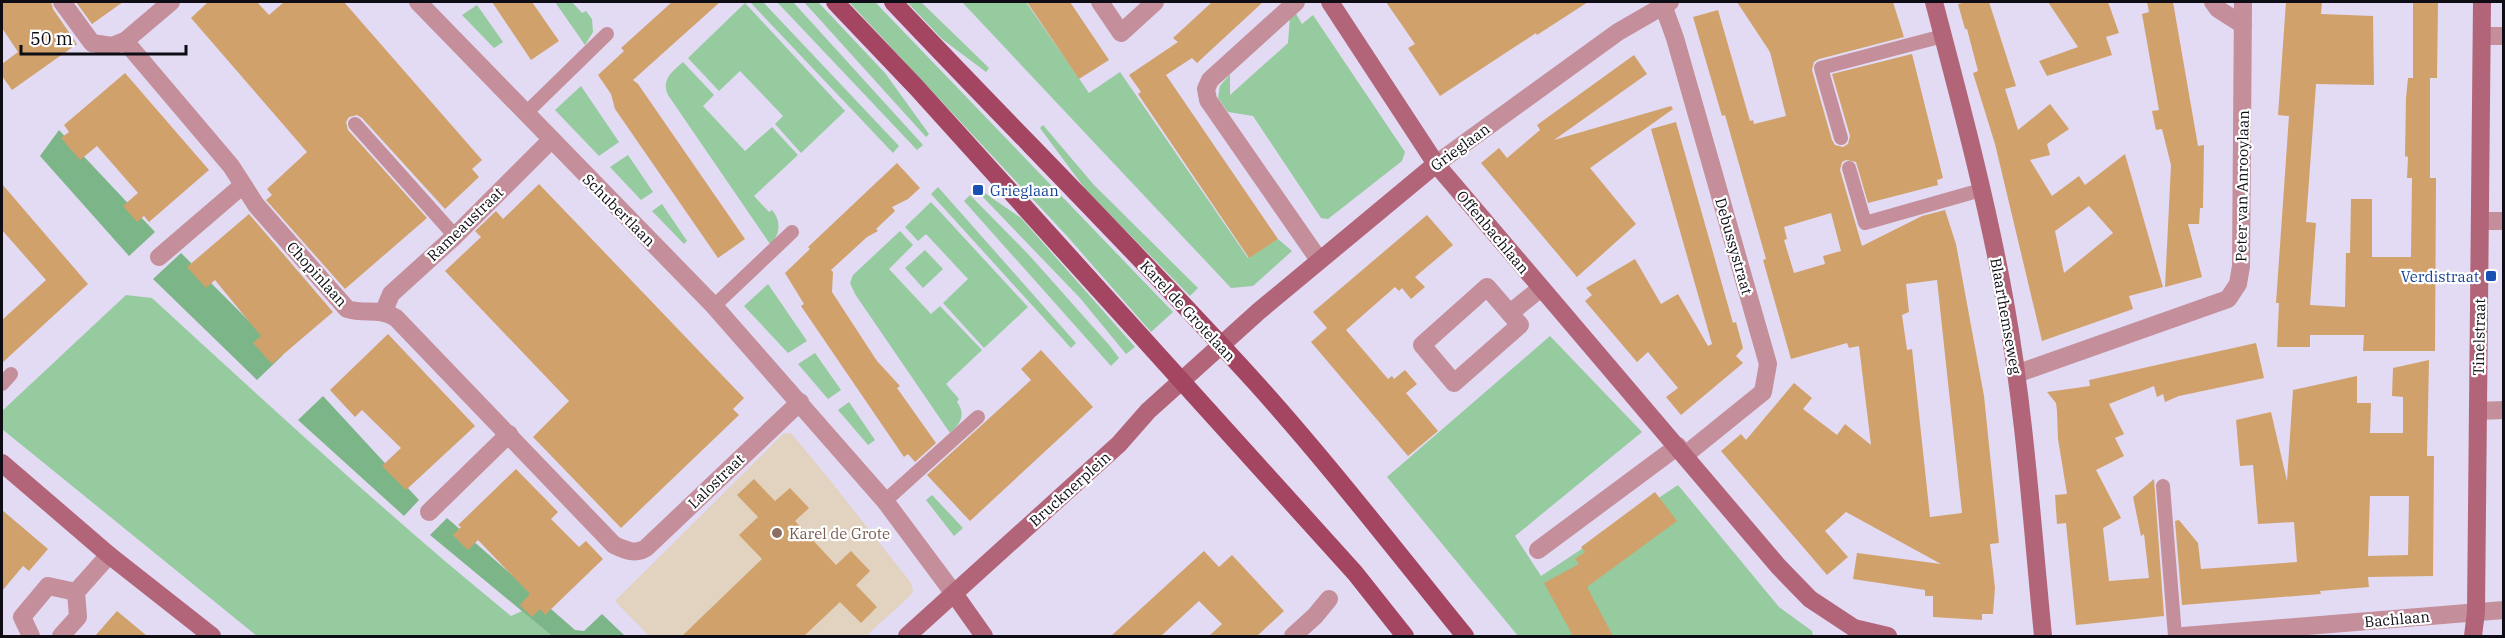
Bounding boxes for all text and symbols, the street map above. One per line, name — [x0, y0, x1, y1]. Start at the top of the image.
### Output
scale bar — [21, 18, 186, 56]
text: 50 m — [30, 27, 73, 50]
street label: Peter van Anrooylaan — [2231, 110, 2253, 262]
street label: Grieglaan — [1427, 119, 1494, 175]
street label: Schubertlaan — [579, 170, 660, 251]
place label: Grieglaan — [990, 181, 1059, 200]
street label: Rameaustraat — [423, 183, 507, 265]
marker: Grieglaan — [971, 183, 985, 197]
street label: Offenbachlaan — [1452, 186, 1534, 278]
street label: Debussystraat — [1711, 195, 1757, 297]
street label: Chopinlaan — [283, 237, 352, 311]
street label: Karel de Grotelaan — [1136, 256, 1240, 366]
street label: Blaarthemseweg — [1986, 256, 2026, 376]
place label: Verdistraat — [2401, 267, 2479, 286]
marker: Verdistraat — [2484, 269, 2498, 283]
street label: Tinelstraat — [2469, 298, 2489, 376]
street label: Brucknerplein — [1025, 447, 1115, 531]
street label: Lalostraat — [684, 450, 748, 512]
place label: Karel de Grote — [789, 524, 890, 543]
marker: Karel de Grote — [770, 526, 784, 540]
street label: Bachlaan — [2363, 607, 2431, 631]

